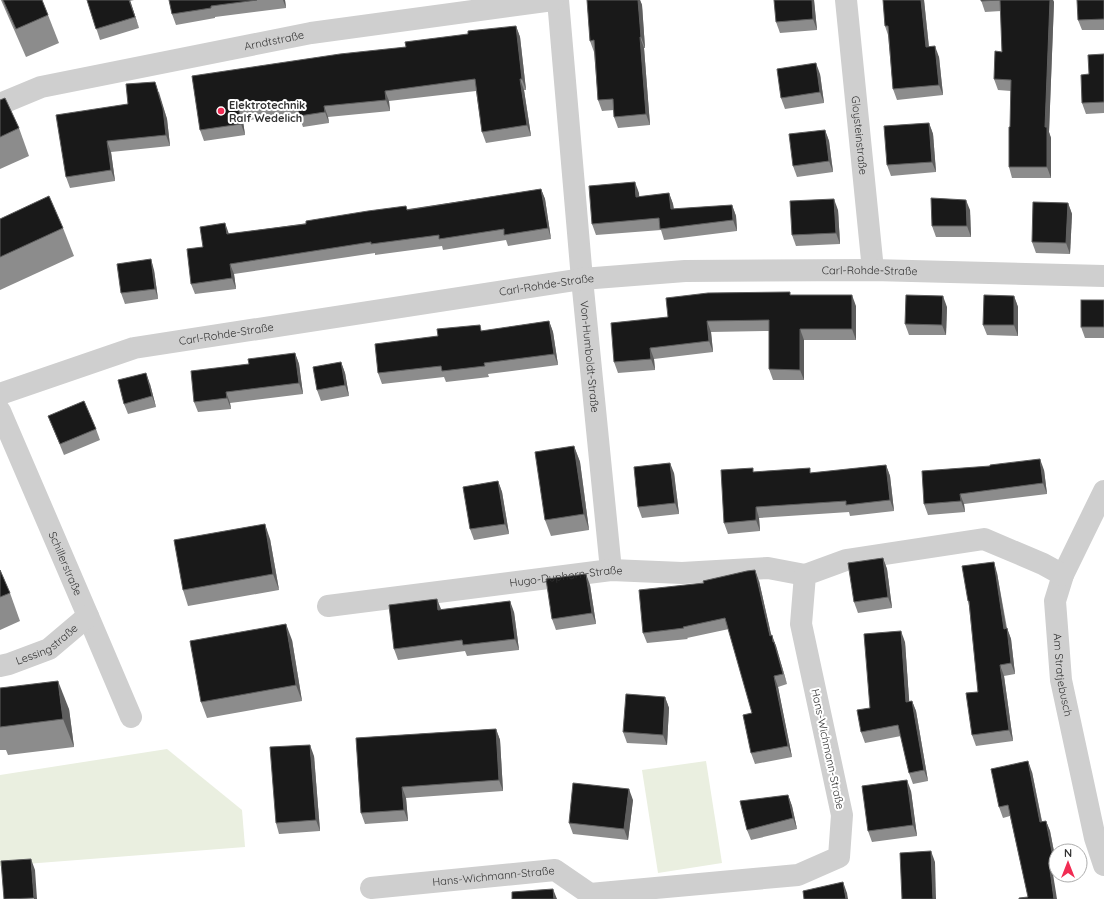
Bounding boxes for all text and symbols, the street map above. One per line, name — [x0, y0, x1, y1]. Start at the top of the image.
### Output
street label: Arndtstraße — [243, 28, 305, 53]
street label: Gloysteinstraße — [849, 95, 870, 175]
place label: Elektrotechnik Ralf Wedelich — [229, 98, 305, 125]
marker: Elektrotechnik Ralf Wedelich — [216, 106, 226, 116]
street label: Carl-Rohde-Straße — [822, 263, 918, 278]
street label: Carl-Rohde-Straße — [498, 271, 595, 299]
street label: Von-Humboldt-Straße — [577, 300, 602, 413]
street label: Carl-Rohde-Straße — [178, 320, 275, 348]
street label: Schillerstraße — [46, 529, 85, 598]
street label: Hugo-Duphorn-Straße — [509, 563, 623, 590]
street label: Lessingstraße — [14, 621, 80, 668]
street label: Am Stratjebusch — [1050, 633, 1076, 718]
street label: Hans-Wichmann-Straße — [808, 688, 848, 810]
north arrow — [1048, 843, 1088, 883]
text: N — [1064, 846, 1072, 860]
street label: Hans-Wichmann-Straße — [432, 863, 555, 889]

